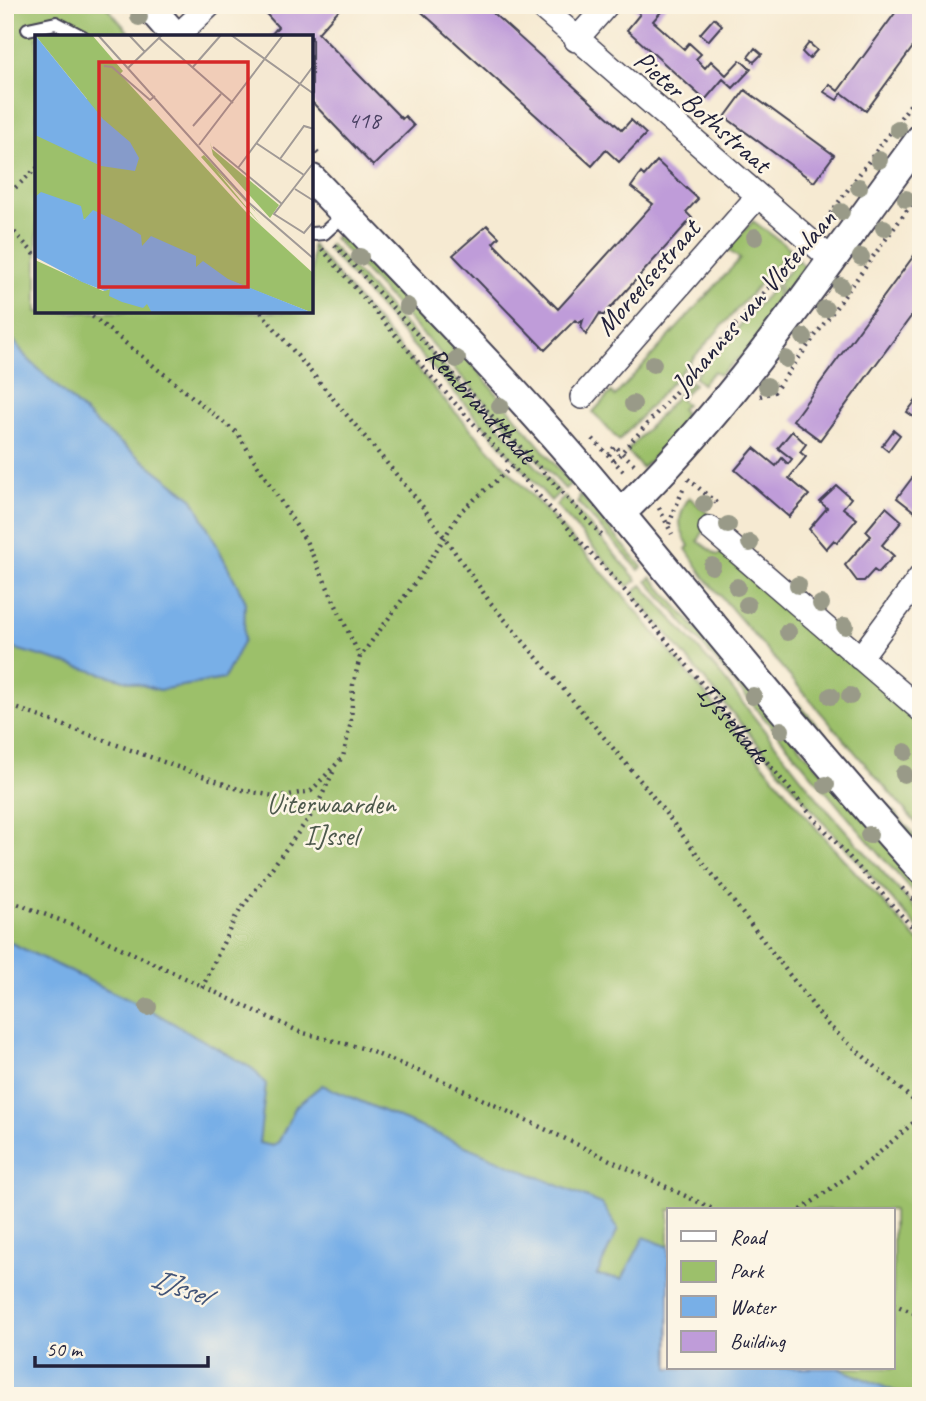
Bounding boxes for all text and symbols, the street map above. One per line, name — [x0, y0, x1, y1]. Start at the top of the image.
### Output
inset map — [35, 35, 313, 313]
street label: Pieter Bothstraat — [627, 42, 781, 182]
house number: 418 — [348, 105, 382, 135]
street label: Johannes van Vlotenlaan — [662, 201, 844, 403]
street label: Moreelsestraat — [587, 210, 709, 343]
street label: Rembrandtkade — [419, 339, 546, 473]
street label: IJsselkade — [690, 675, 779, 772]
park label: Uiterwaarden IJssel — [267, 786, 397, 853]
legend — [667, 1208, 894, 1370]
text: Road — [730, 1224, 769, 1250]
water label: IJssel — [146, 1258, 223, 1317]
text: Park — [730, 1258, 765, 1284]
text: Water — [730, 1294, 777, 1320]
scale bar — [35, 1324, 208, 1368]
text: Building — [730, 1328, 787, 1354]
text: 50 m — [46, 1336, 84, 1362]

